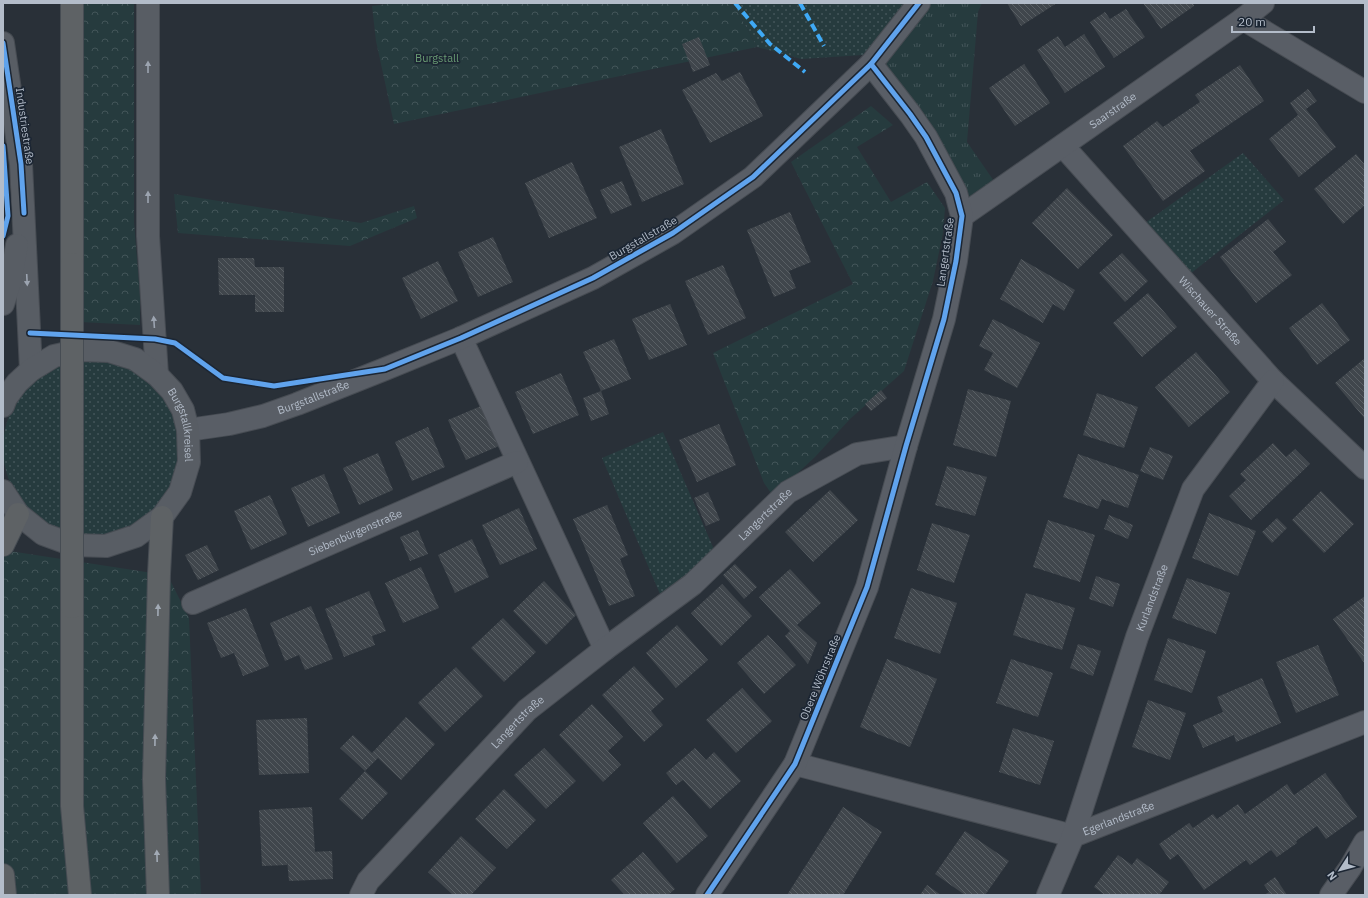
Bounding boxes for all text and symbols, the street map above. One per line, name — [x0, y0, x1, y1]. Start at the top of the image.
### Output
scale bar — [1232, 8, 1314, 34]
text: 20 m — [1238, 14, 1266, 29]
park label: Burgstall — [415, 51, 459, 65]
one-way arrow — [145, 60, 151, 73]
street label: Industriestraße — [13, 87, 37, 165]
street label: Saarstraße — [1086, 89, 1139, 132]
one-way arrow — [145, 190, 151, 203]
street label: Burgstallstraße — [607, 213, 679, 263]
street label: Langertstraße — [933, 217, 957, 287]
street label: Wischauer Straße — [1176, 273, 1245, 348]
one-way arrow — [24, 274, 30, 287]
one-way arrow — [150, 316, 157, 328]
street label: Burgstallstraße — [275, 377, 351, 417]
street label: Burgstallkreisel — [165, 385, 196, 462]
street label: Langertstraße — [735, 485, 795, 543]
street label: Siebenbürgenstraße — [306, 506, 404, 559]
street label: Kurlandstraße — [1133, 562, 1171, 633]
one-way arrow — [155, 603, 161, 616]
street label: Obere Wöhrstraße — [796, 632, 844, 722]
street label: Langertstraße — [488, 692, 547, 751]
one-way arrow — [152, 733, 158, 746]
street label: Egerlandstraße — [1081, 798, 1156, 839]
one-way arrow — [154, 849, 160, 862]
north arrow — [1320, 850, 1360, 890]
text: N — [1324, 869, 1340, 883]

